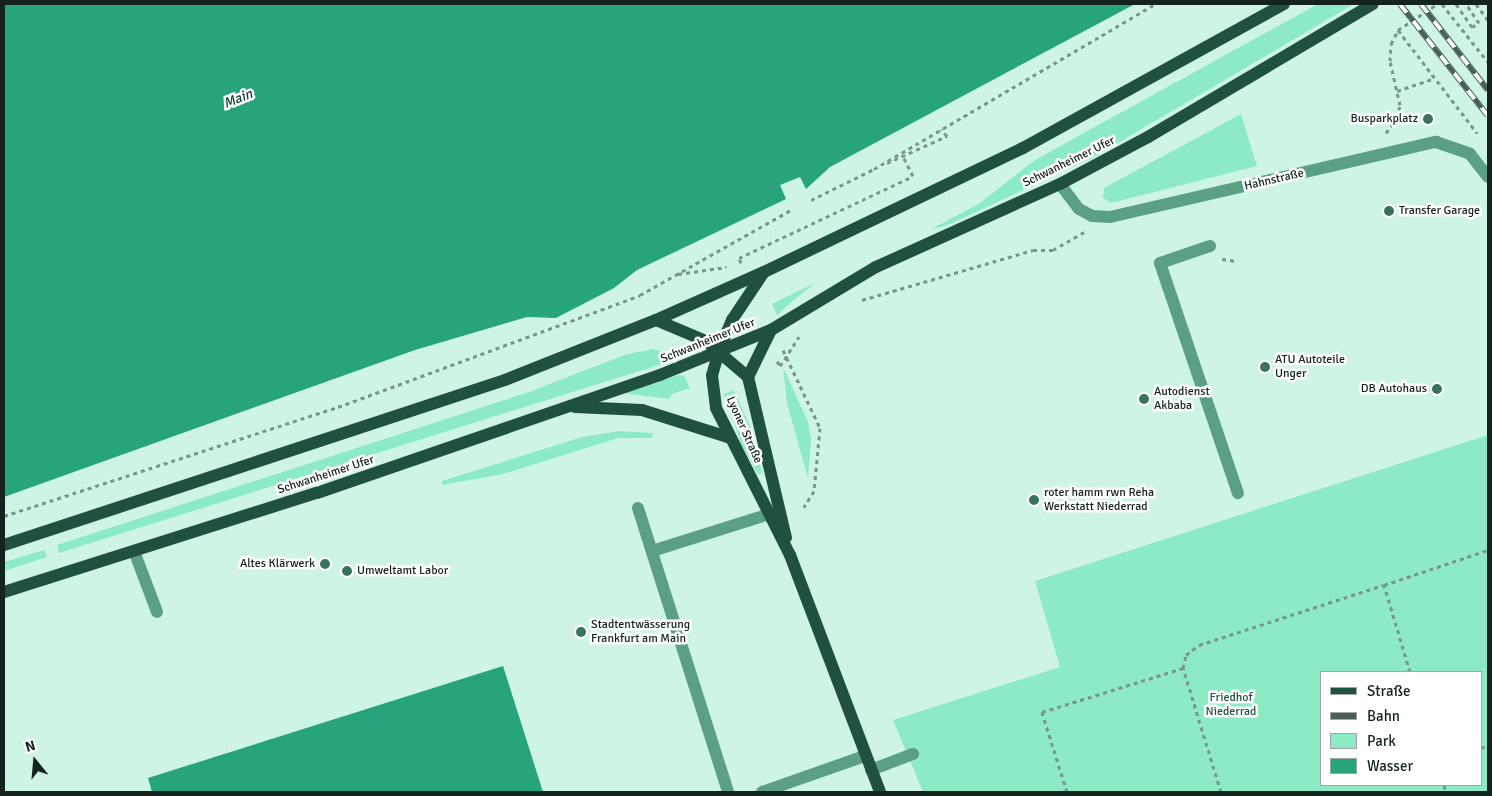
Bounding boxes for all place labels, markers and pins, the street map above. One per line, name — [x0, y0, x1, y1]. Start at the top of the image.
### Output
place label: Busparkplatz — [1350, 112, 1418, 126]
marker: Busparkplatz — [1422, 113, 1434, 125]
place label: Transfer Garage — [1399, 204, 1480, 218]
marker: Transfer Garage — [1383, 205, 1395, 217]
place label: ATU Autoteile Unger — [1275, 353, 1345, 381]
marker: ATU Autoteile Unger — [1259, 361, 1271, 373]
place label: DB Autohaus — [1361, 382, 1427, 396]
marker: DB Autohaus — [1431, 383, 1443, 395]
place label: Autodienst Akbaba — [1154, 385, 1210, 413]
marker: Autodienst Akbaba — [1138, 393, 1150, 405]
place label: roter hamm rwn Reha Werkstatt Niederrad — [1044, 486, 1154, 514]
marker: roter hamm rwn Reha Werkstatt Niederrad — [1028, 494, 1040, 506]
place label: Altes Klärwerk — [240, 557, 315, 571]
marker: Altes Klärwerk — [319, 558, 331, 570]
place label: Umweltamt Labor — [357, 564, 448, 578]
marker: Umweltamt Labor — [341, 565, 353, 577]
place label: Stadtentwässerung Frankfurt am Main — [591, 618, 690, 646]
marker: Stadtentwässerung Frankfurt am Main — [575, 626, 587, 638]

